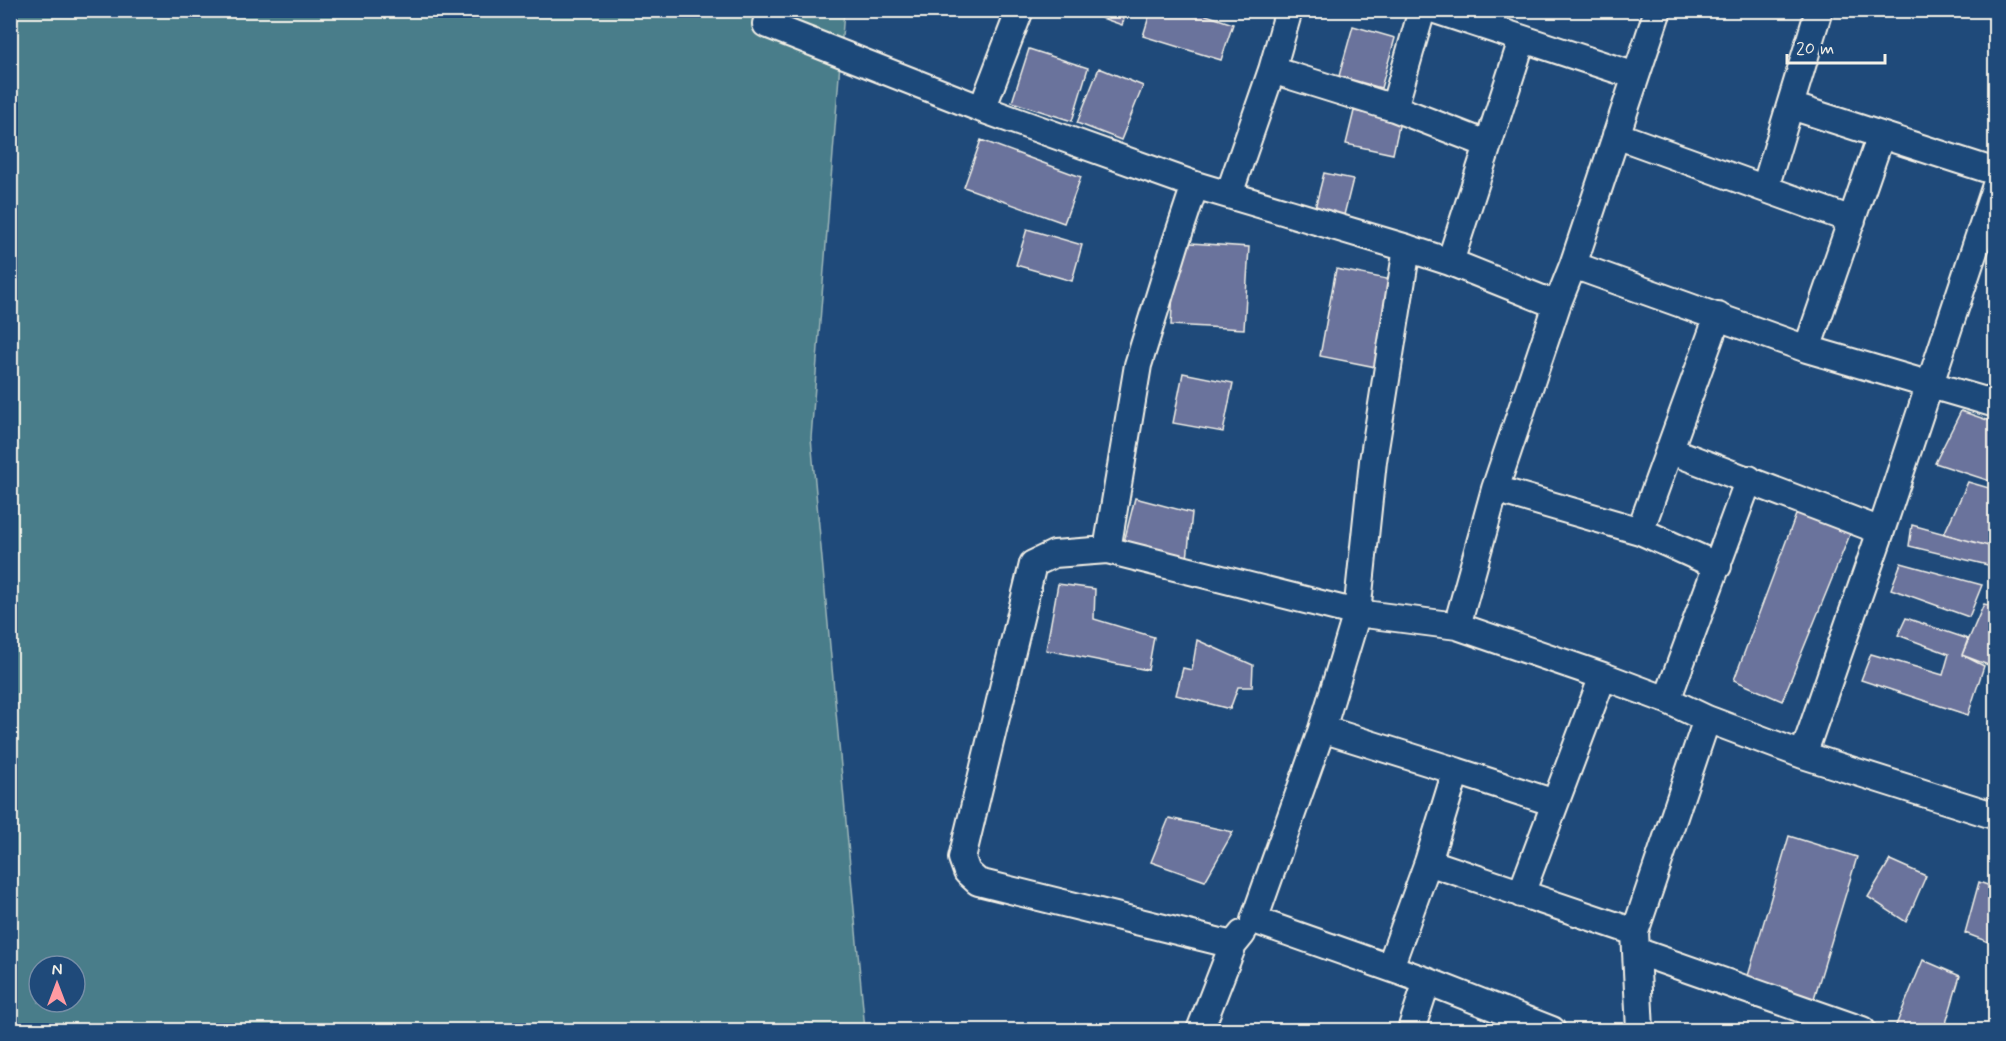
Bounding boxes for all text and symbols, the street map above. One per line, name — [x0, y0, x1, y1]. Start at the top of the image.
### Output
scale bar — [1787, 27, 1884, 65]
text: 20 m — [1796, 37, 1834, 61]
north arrow — [27, 954, 87, 1014]
text: N — [52, 960, 62, 981]

